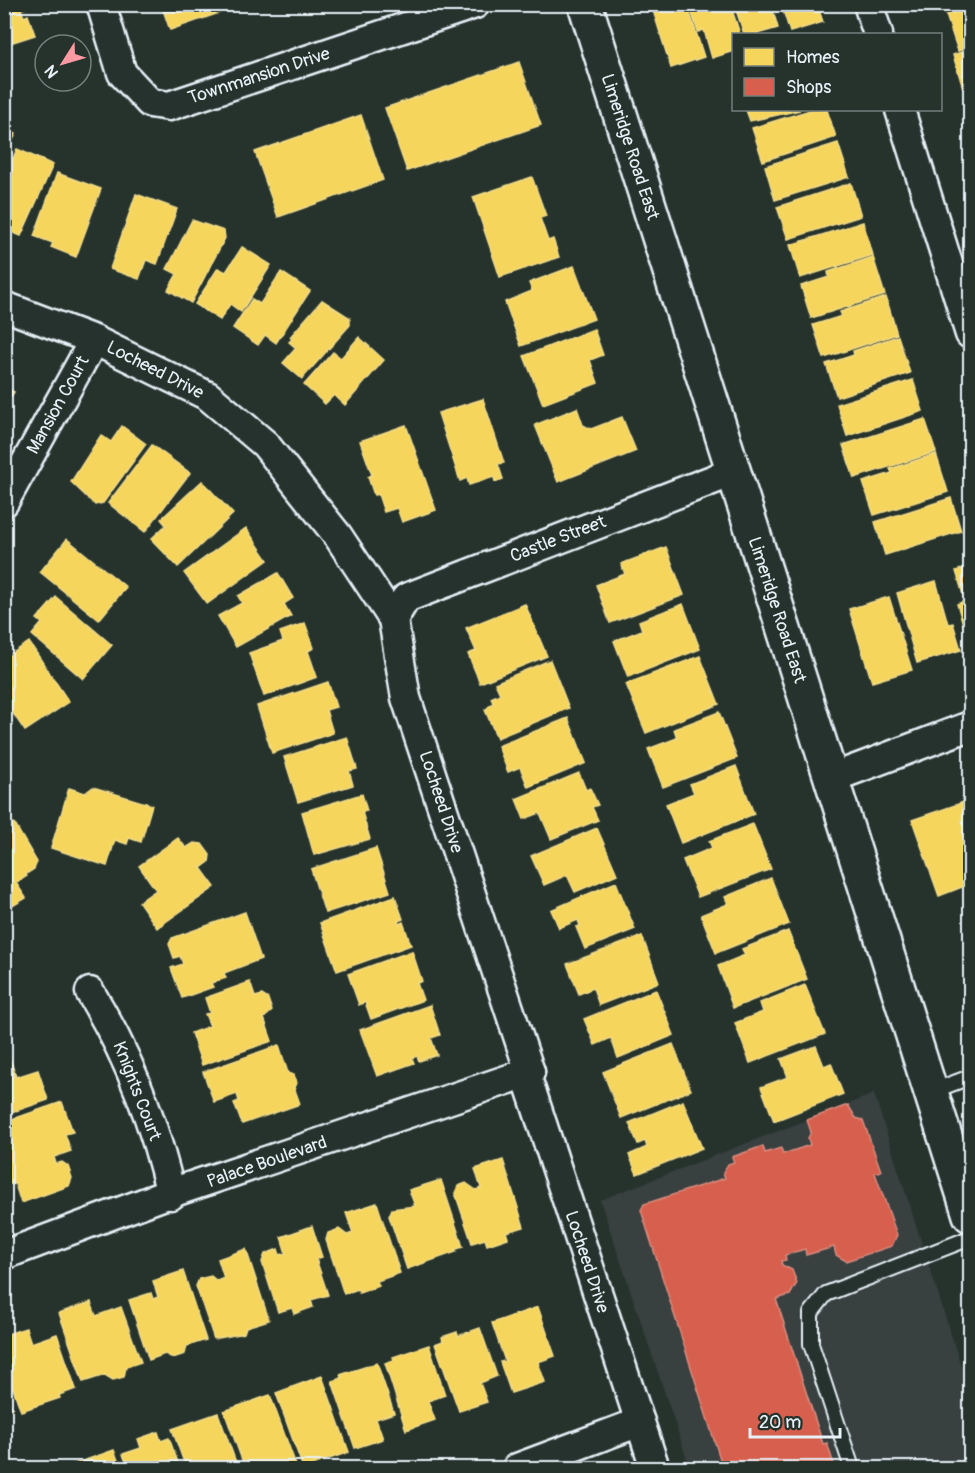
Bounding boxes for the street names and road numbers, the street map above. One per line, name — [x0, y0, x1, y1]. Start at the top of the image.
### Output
street label: Townmansion Drive — [185, 42, 333, 110]
street label: Limeridge Road East — [596, 71, 665, 224]
street label: Locheed Drive — [102, 336, 208, 404]
street label: Mansion Court — [22, 351, 95, 458]
street label: Castle Street — [507, 510, 610, 568]
street label: Limeridge Road East — [743, 534, 812, 687]
street label: Locheed Drive — [414, 748, 468, 856]
street label: Knights Court — [108, 1038, 167, 1145]
street label: Palace Boulevard — [204, 1131, 330, 1193]
street label: Locheed Drive — [560, 1208, 614, 1316]

